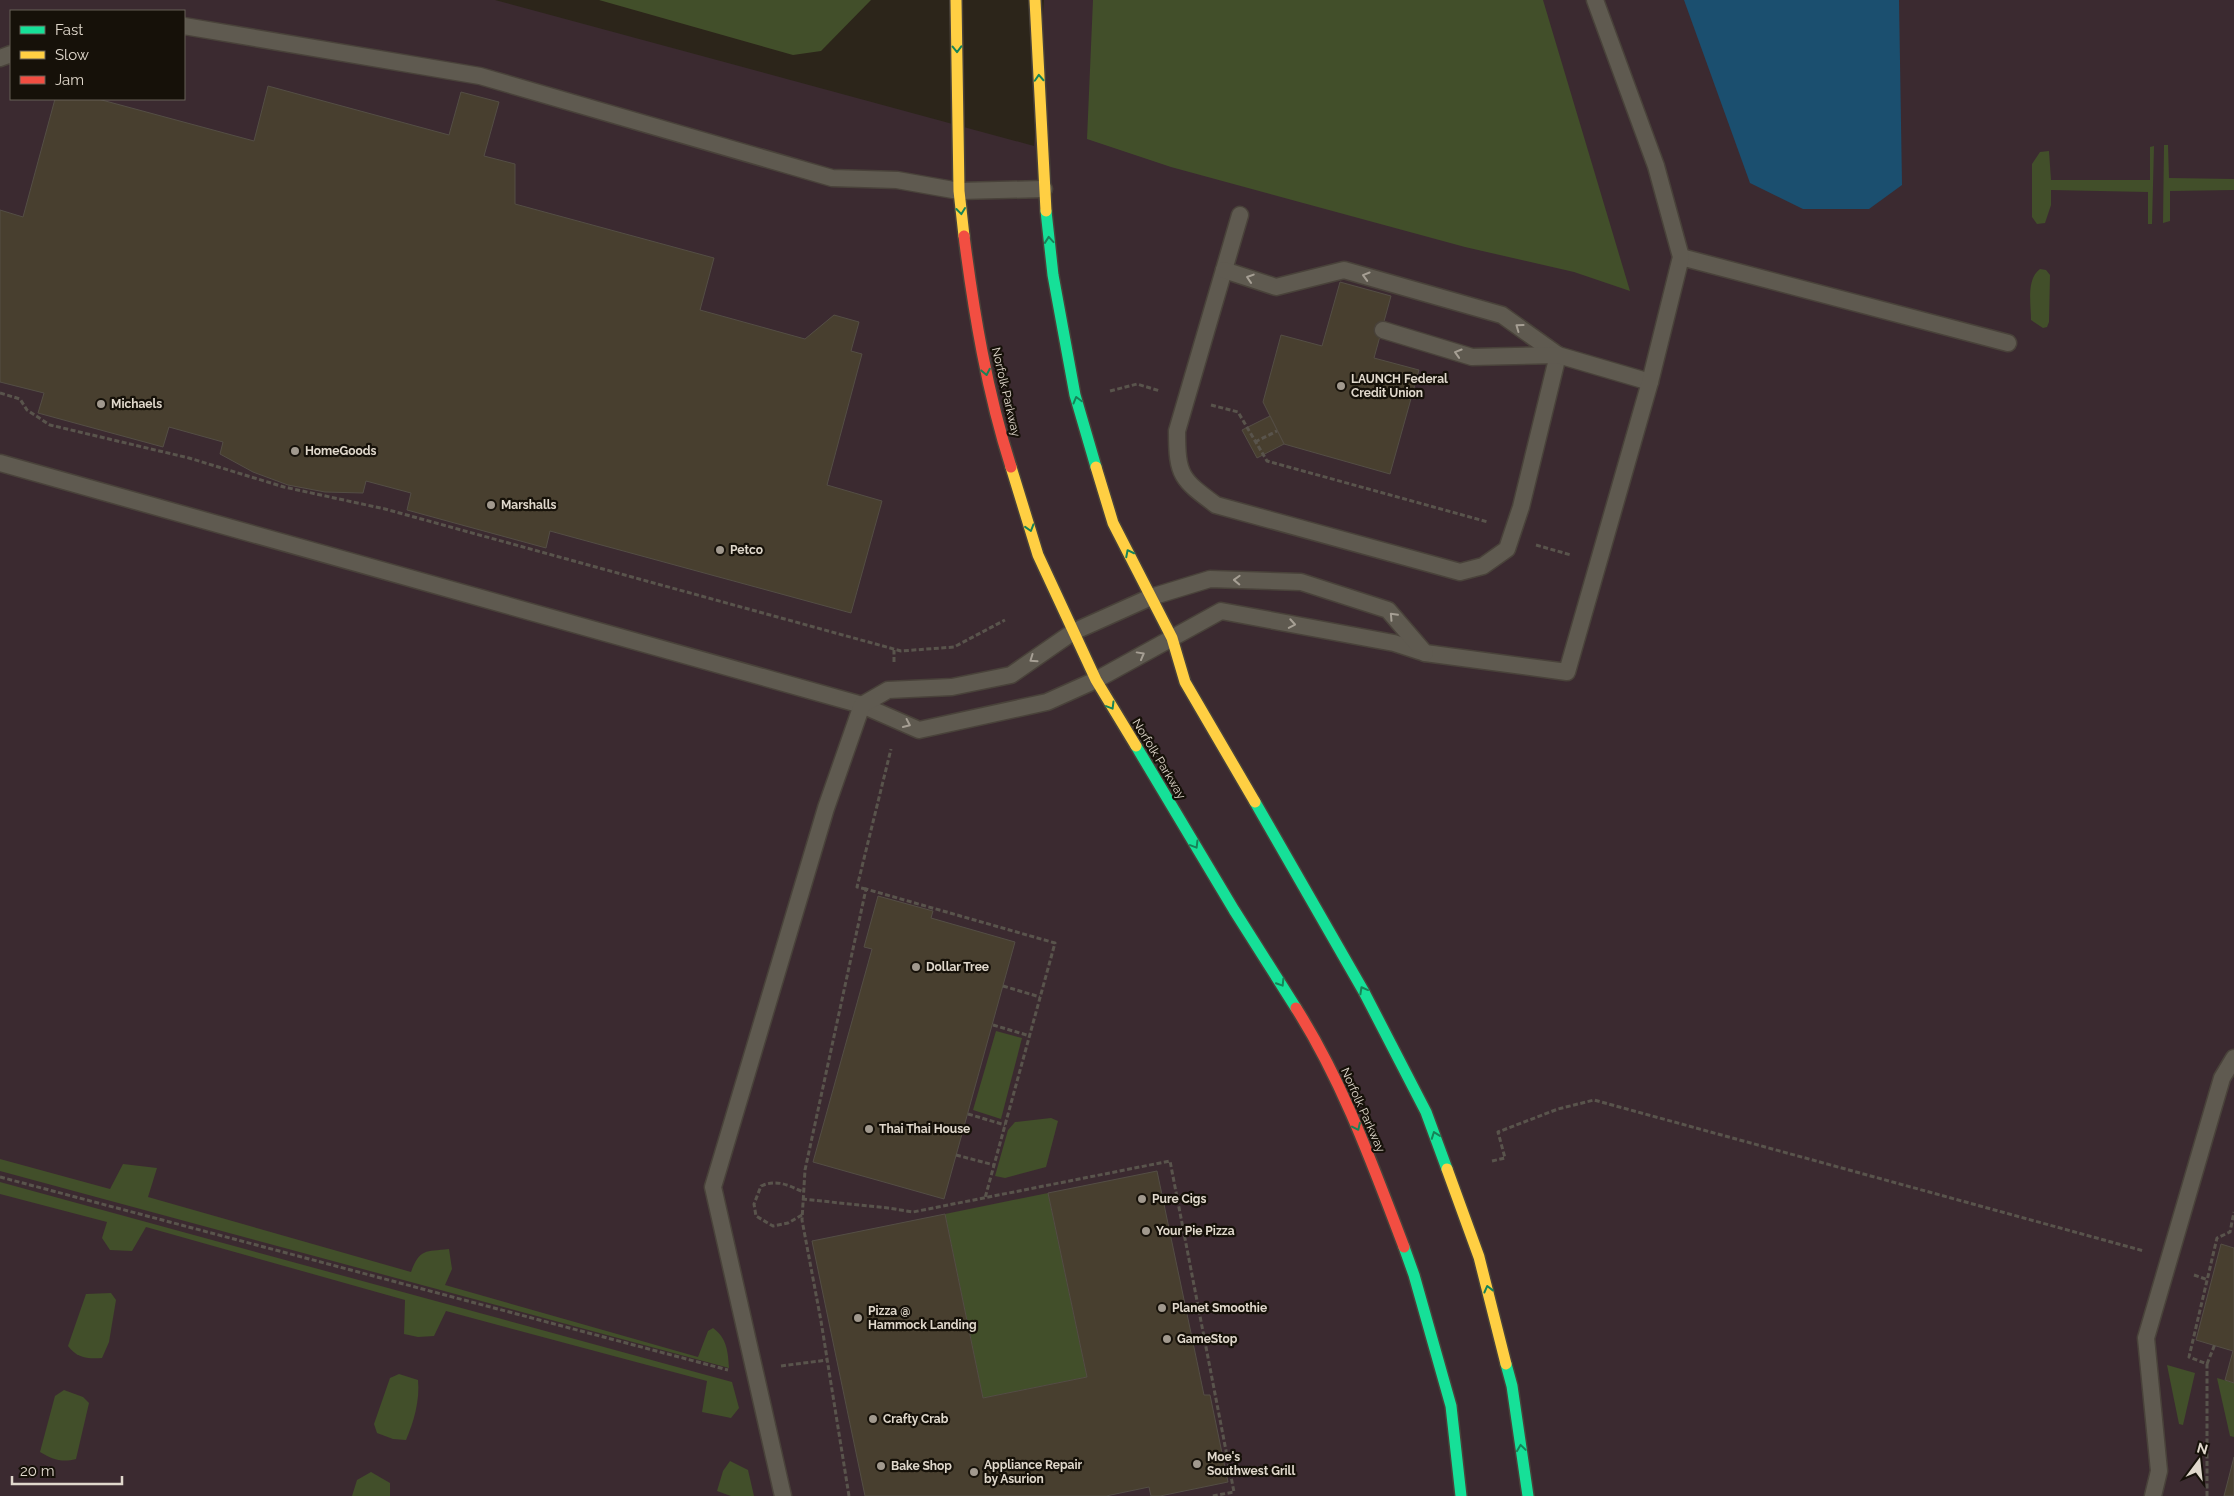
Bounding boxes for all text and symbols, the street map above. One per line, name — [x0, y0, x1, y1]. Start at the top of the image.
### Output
legend — [10, 10, 185, 100]
text: Fast — [55, 21, 83, 39]
one-way arrow — [952, 45, 962, 53]
text: Slow — [55, 46, 89, 64]
text: Jam — [55, 71, 84, 89]
one-way arrow — [1033, 74, 1044, 82]
one-way arrow — [955, 207, 966, 215]
one-way arrow — [1044, 236, 1055, 244]
one-way arrow — [1362, 271, 1370, 282]
one-way arrow — [1246, 274, 1255, 284]
one-way arrow — [1515, 324, 1525, 333]
street label: Norfolk Parkway — [989, 346, 1023, 438]
one-way arrow — [1454, 348, 1463, 358]
one-way arrow — [980, 367, 991, 376]
place label: LAUNCH Federal Credit Union — [1351, 372, 1448, 400]
marker: LAUNCH Federal Credit Union — [1335, 380, 1347, 392]
one-way arrow — [1072, 395, 1083, 404]
place label: Michaels — [111, 397, 162, 411]
marker: Michaels — [95, 398, 107, 410]
place label: HomeGoods — [305, 444, 376, 458]
marker: HomeGoods — [289, 445, 301, 457]
place label: Marshalls — [501, 498, 557, 512]
marker: Marshalls — [485, 499, 497, 511]
one-way arrow — [1024, 523, 1034, 532]
place label: Petco — [730, 543, 763, 557]
marker: Petco — [714, 544, 726, 556]
one-way arrow — [1125, 550, 1135, 559]
one-way arrow — [1233, 575, 1241, 585]
one-way arrow — [1390, 613, 1399, 622]
one-way arrow — [1287, 619, 1296, 629]
one-way arrow — [1136, 651, 1145, 661]
one-way arrow — [1029, 653, 1039, 662]
one-way arrow — [1105, 701, 1115, 710]
street label: Norfolk Parkway — [1130, 716, 1189, 802]
one-way arrow — [902, 718, 911, 729]
one-way arrow — [1189, 840, 1199, 849]
place label: Dollar Tree — [926, 960, 989, 974]
marker: Dollar Tree — [910, 961, 922, 973]
one-way arrow — [1274, 978, 1284, 987]
one-way arrow — [1359, 986, 1369, 995]
street label: Norfolk Parkway — [1338, 1066, 1388, 1155]
place label: Thai Thai House — [879, 1122, 970, 1136]
one-way arrow — [1351, 1122, 1361, 1131]
marker: Thai Thai House — [863, 1123, 875, 1135]
one-way arrow — [1431, 1132, 1441, 1140]
place label: Pure Cigs — [1152, 1192, 1206, 1206]
marker: Pure Cigs — [1136, 1193, 1148, 1205]
place label: Your Pie Pizza — [1156, 1224, 1235, 1238]
marker: Your Pie Pizza — [1140, 1225, 1152, 1237]
one-way arrow — [1483, 1285, 1493, 1294]
place label: Planet Smoothie — [1172, 1301, 1267, 1315]
marker: Planet Smoothie — [1156, 1302, 1168, 1314]
place label: Pizza @ Hammock Landing — [868, 1304, 977, 1332]
marker: Pizza @ Hammock Landing — [852, 1312, 864, 1324]
place label: GameStop — [1177, 1332, 1238, 1346]
marker: GameStop — [1161, 1333, 1173, 1345]
place label: Crafty Crab — [883, 1412, 949, 1426]
marker: Crafty Crab — [867, 1413, 879, 1425]
north arrow — [2174, 1436, 2224, 1486]
text: N — [2195, 1439, 2210, 1458]
one-way arrow — [1516, 1443, 1527, 1451]
place label: Moe's Southwest Grill — [1207, 1450, 1295, 1478]
scale bar — [12, 1454, 122, 1486]
place label: Appliance Repair by Asurion — [984, 1458, 1083, 1486]
marker: Moe's Southwest Grill — [1191, 1458, 1203, 1470]
place label: Bake Shop — [891, 1459, 952, 1473]
marker: Bake Shop — [875, 1460, 887, 1472]
text: 20 m — [20, 1462, 55, 1480]
marker: Appliance Repair by Asurion — [968, 1466, 980, 1478]

